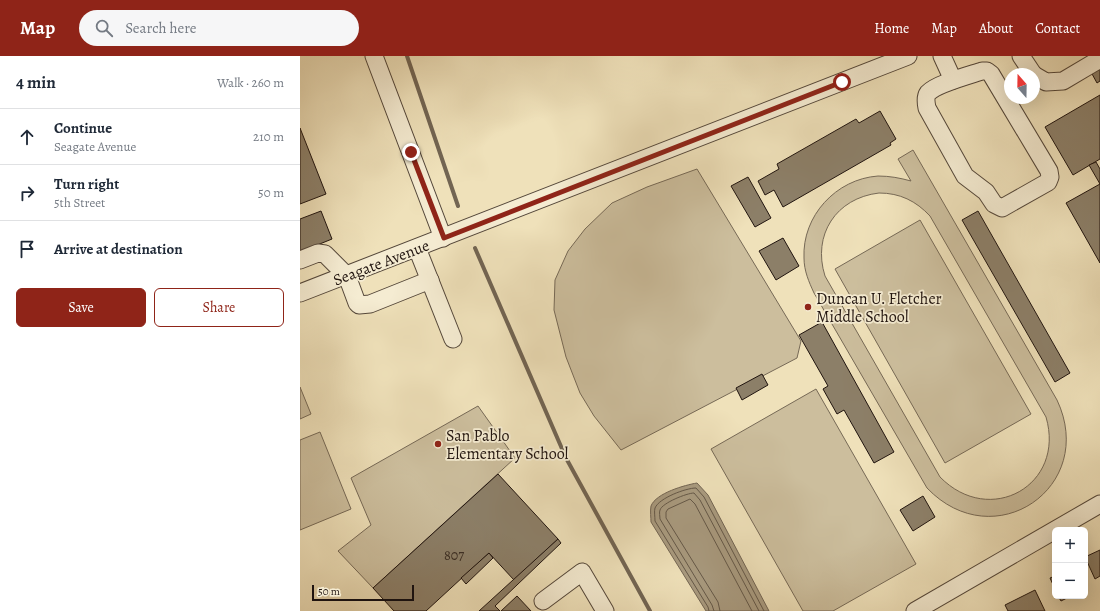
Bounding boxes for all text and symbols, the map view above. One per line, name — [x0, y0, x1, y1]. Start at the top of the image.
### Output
search box — [79, 10, 359, 46]
text: Map — [20, 15, 55, 41]
icon: search — [93, 17, 115, 39]
text: Search here — [125, 18, 197, 38]
text: Home — [874, 19, 909, 38]
text: Map — [931, 19, 957, 38]
text: About — [979, 19, 1013, 38]
text: Contact — [1035, 19, 1080, 38]
north arrow — [1004, 68, 1040, 104]
text: 4 min — [16, 71, 56, 94]
route start — [833, 73, 851, 91]
text: Walk · 260 m — [217, 74, 284, 91]
text: Continue — [54, 118, 112, 138]
icon: ahead — [16, 126, 38, 148]
text: 210 m — [253, 128, 284, 145]
text: Seagate Avenue — [54, 138, 136, 155]
route end — [402, 143, 420, 161]
text: Turn right — [54, 174, 119, 194]
icon: right — [16, 182, 38, 204]
text: 50 m — [258, 184, 284, 201]
text: 5th Street — [54, 194, 105, 211]
street label: Seagate Avenue — [330, 235, 433, 291]
icon: arrive — [16, 238, 38, 260]
text: Arrive at destination — [54, 239, 183, 259]
button: Save — [16, 288, 146, 327]
button: Share — [154, 288, 284, 327]
place label: Duncan U. Fletcher Middle School — [816, 288, 942, 328]
marker: Duncan U. Fletcher Middle School — [803, 302, 813, 312]
place label: San Pablo Elementary School — [446, 425, 569, 465]
marker: San Pablo Elementary School — [433, 439, 443, 449]
map controls — [1052, 527, 1088, 599]
button: + — [1052, 527, 1088, 563]
house number: 807 — [444, 546, 464, 565]
button: − — [1052, 563, 1088, 599]
scale bar — [312, 583, 414, 602]
text: 50 m — [318, 584, 340, 599]

